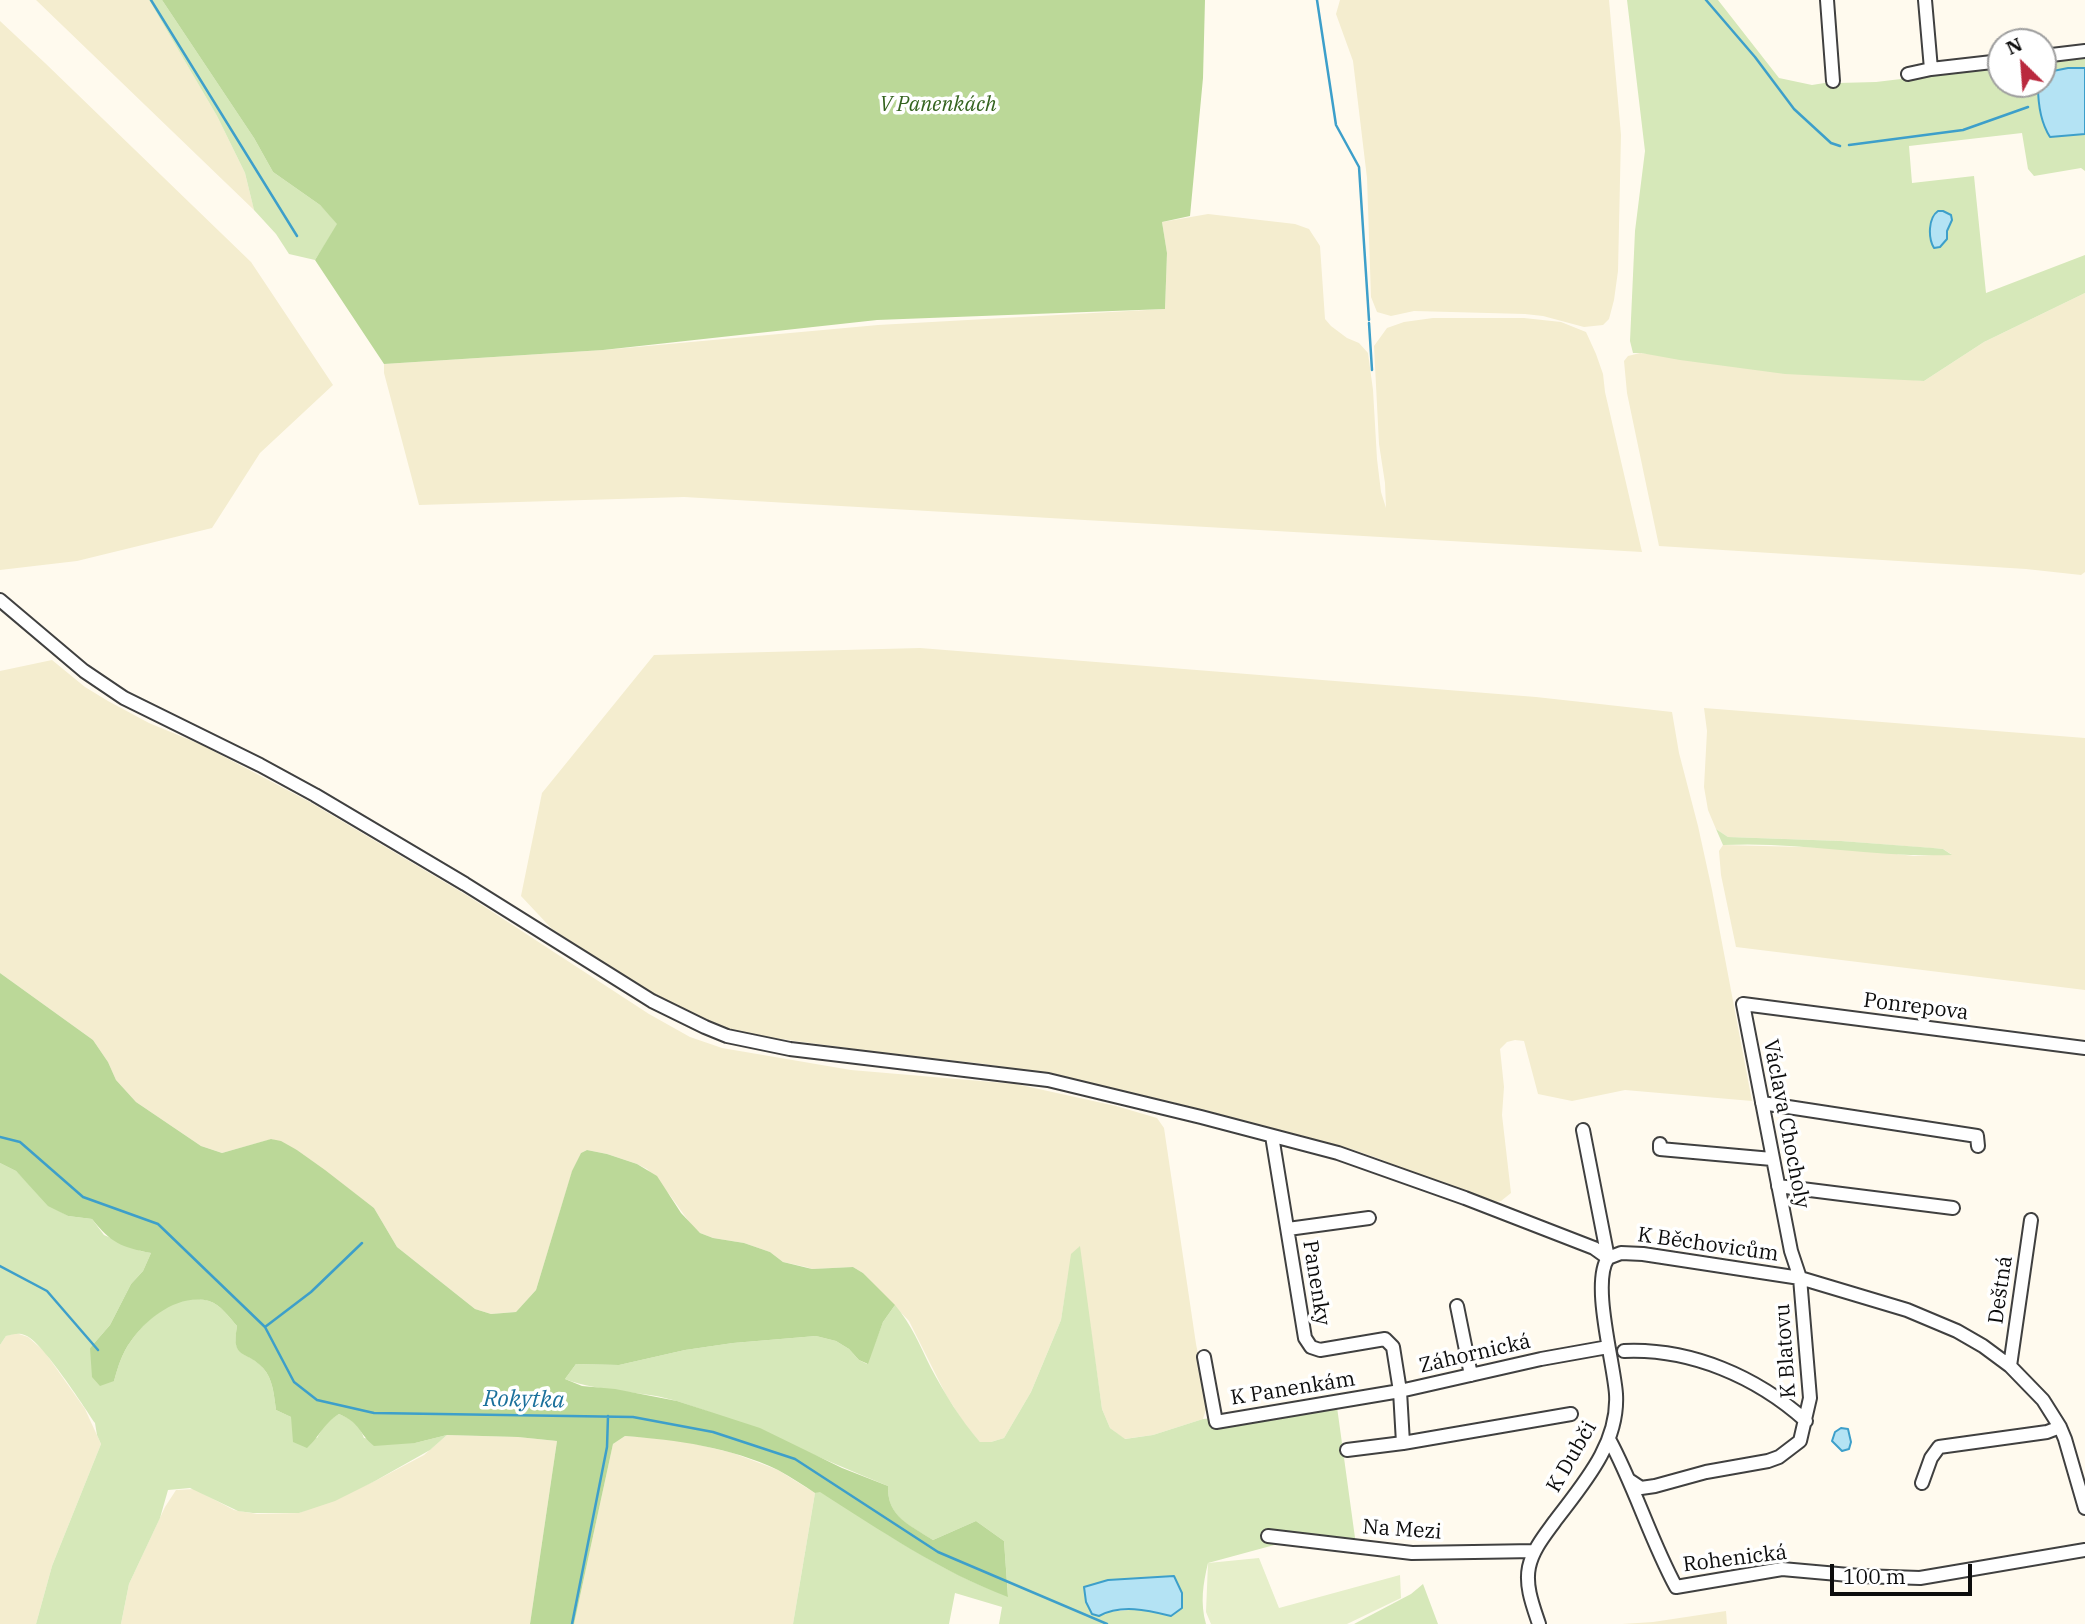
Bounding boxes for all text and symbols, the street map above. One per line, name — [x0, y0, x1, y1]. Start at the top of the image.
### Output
north arrow — [1987, 28, 2057, 98]
text: N — [2002, 32, 2026, 60]
park label: V Panenkách — [880, 92, 996, 118]
street label: Ponrepova — [1862, 988, 1970, 1026]
street label: Václava Chocholy — [1757, 1037, 1815, 1211]
street label: K Běchovicům — [1636, 1223, 1780, 1267]
street label: Panenky — [1297, 1239, 1335, 1327]
street label: Deštná — [1984, 1254, 2018, 1326]
street label: K Blatovu — [1770, 1303, 1802, 1399]
street label: Záhornická — [1417, 1329, 1533, 1379]
street label: K Panenkám — [1229, 1367, 1357, 1411]
water label: Rokytka — [483, 1385, 565, 1415]
street label: K Dubči — [1542, 1417, 1602, 1497]
street label: Na Mezi — [1362, 1515, 1442, 1545]
street label: Rohenická — [1682, 1540, 1788, 1578]
scale bar — [1833, 1550, 1975, 1594]
text: 100 m — [1843, 1562, 1906, 1590]

